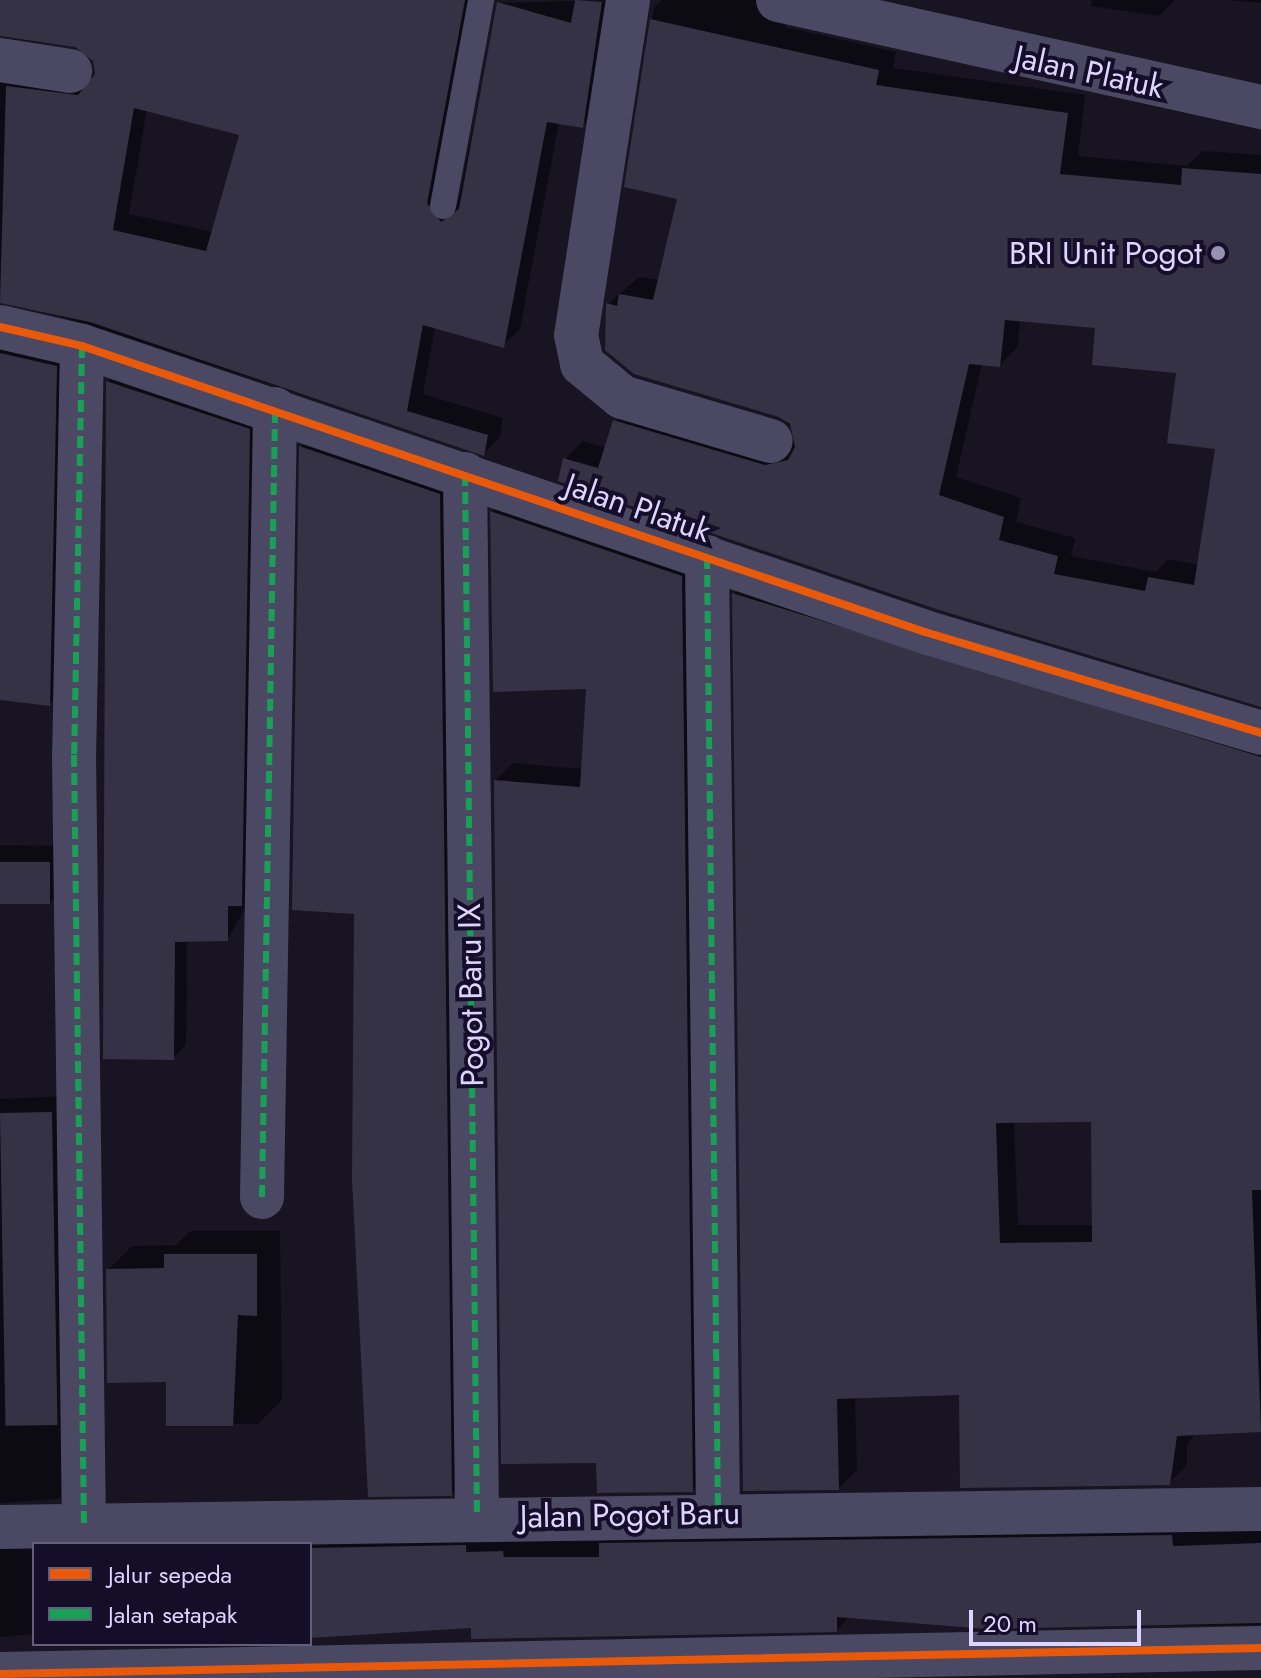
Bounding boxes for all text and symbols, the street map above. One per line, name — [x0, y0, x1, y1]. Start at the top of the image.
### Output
street label: Jalan Platuk — [1011, 38, 1167, 106]
place label: BRI Unit Pogot — [1009, 234, 1202, 272]
marker: BRI Unit Pogot — [1209, 244, 1227, 262]
street label: Jalan Platuk — [560, 465, 716, 551]
street label: Pogot Baru IX — [450, 903, 492, 1087]
street label: Jalan Pogot Baru — [520, 1494, 740, 1536]
legend — [32, 1542, 312, 1646]
text: Jalur sepeda — [108, 1557, 232, 1592]
scale bar — [973, 1594, 1145, 1644]
text: Jalan setapak — [108, 1597, 237, 1632]
text: 20 m — [983, 1606, 1037, 1641]

